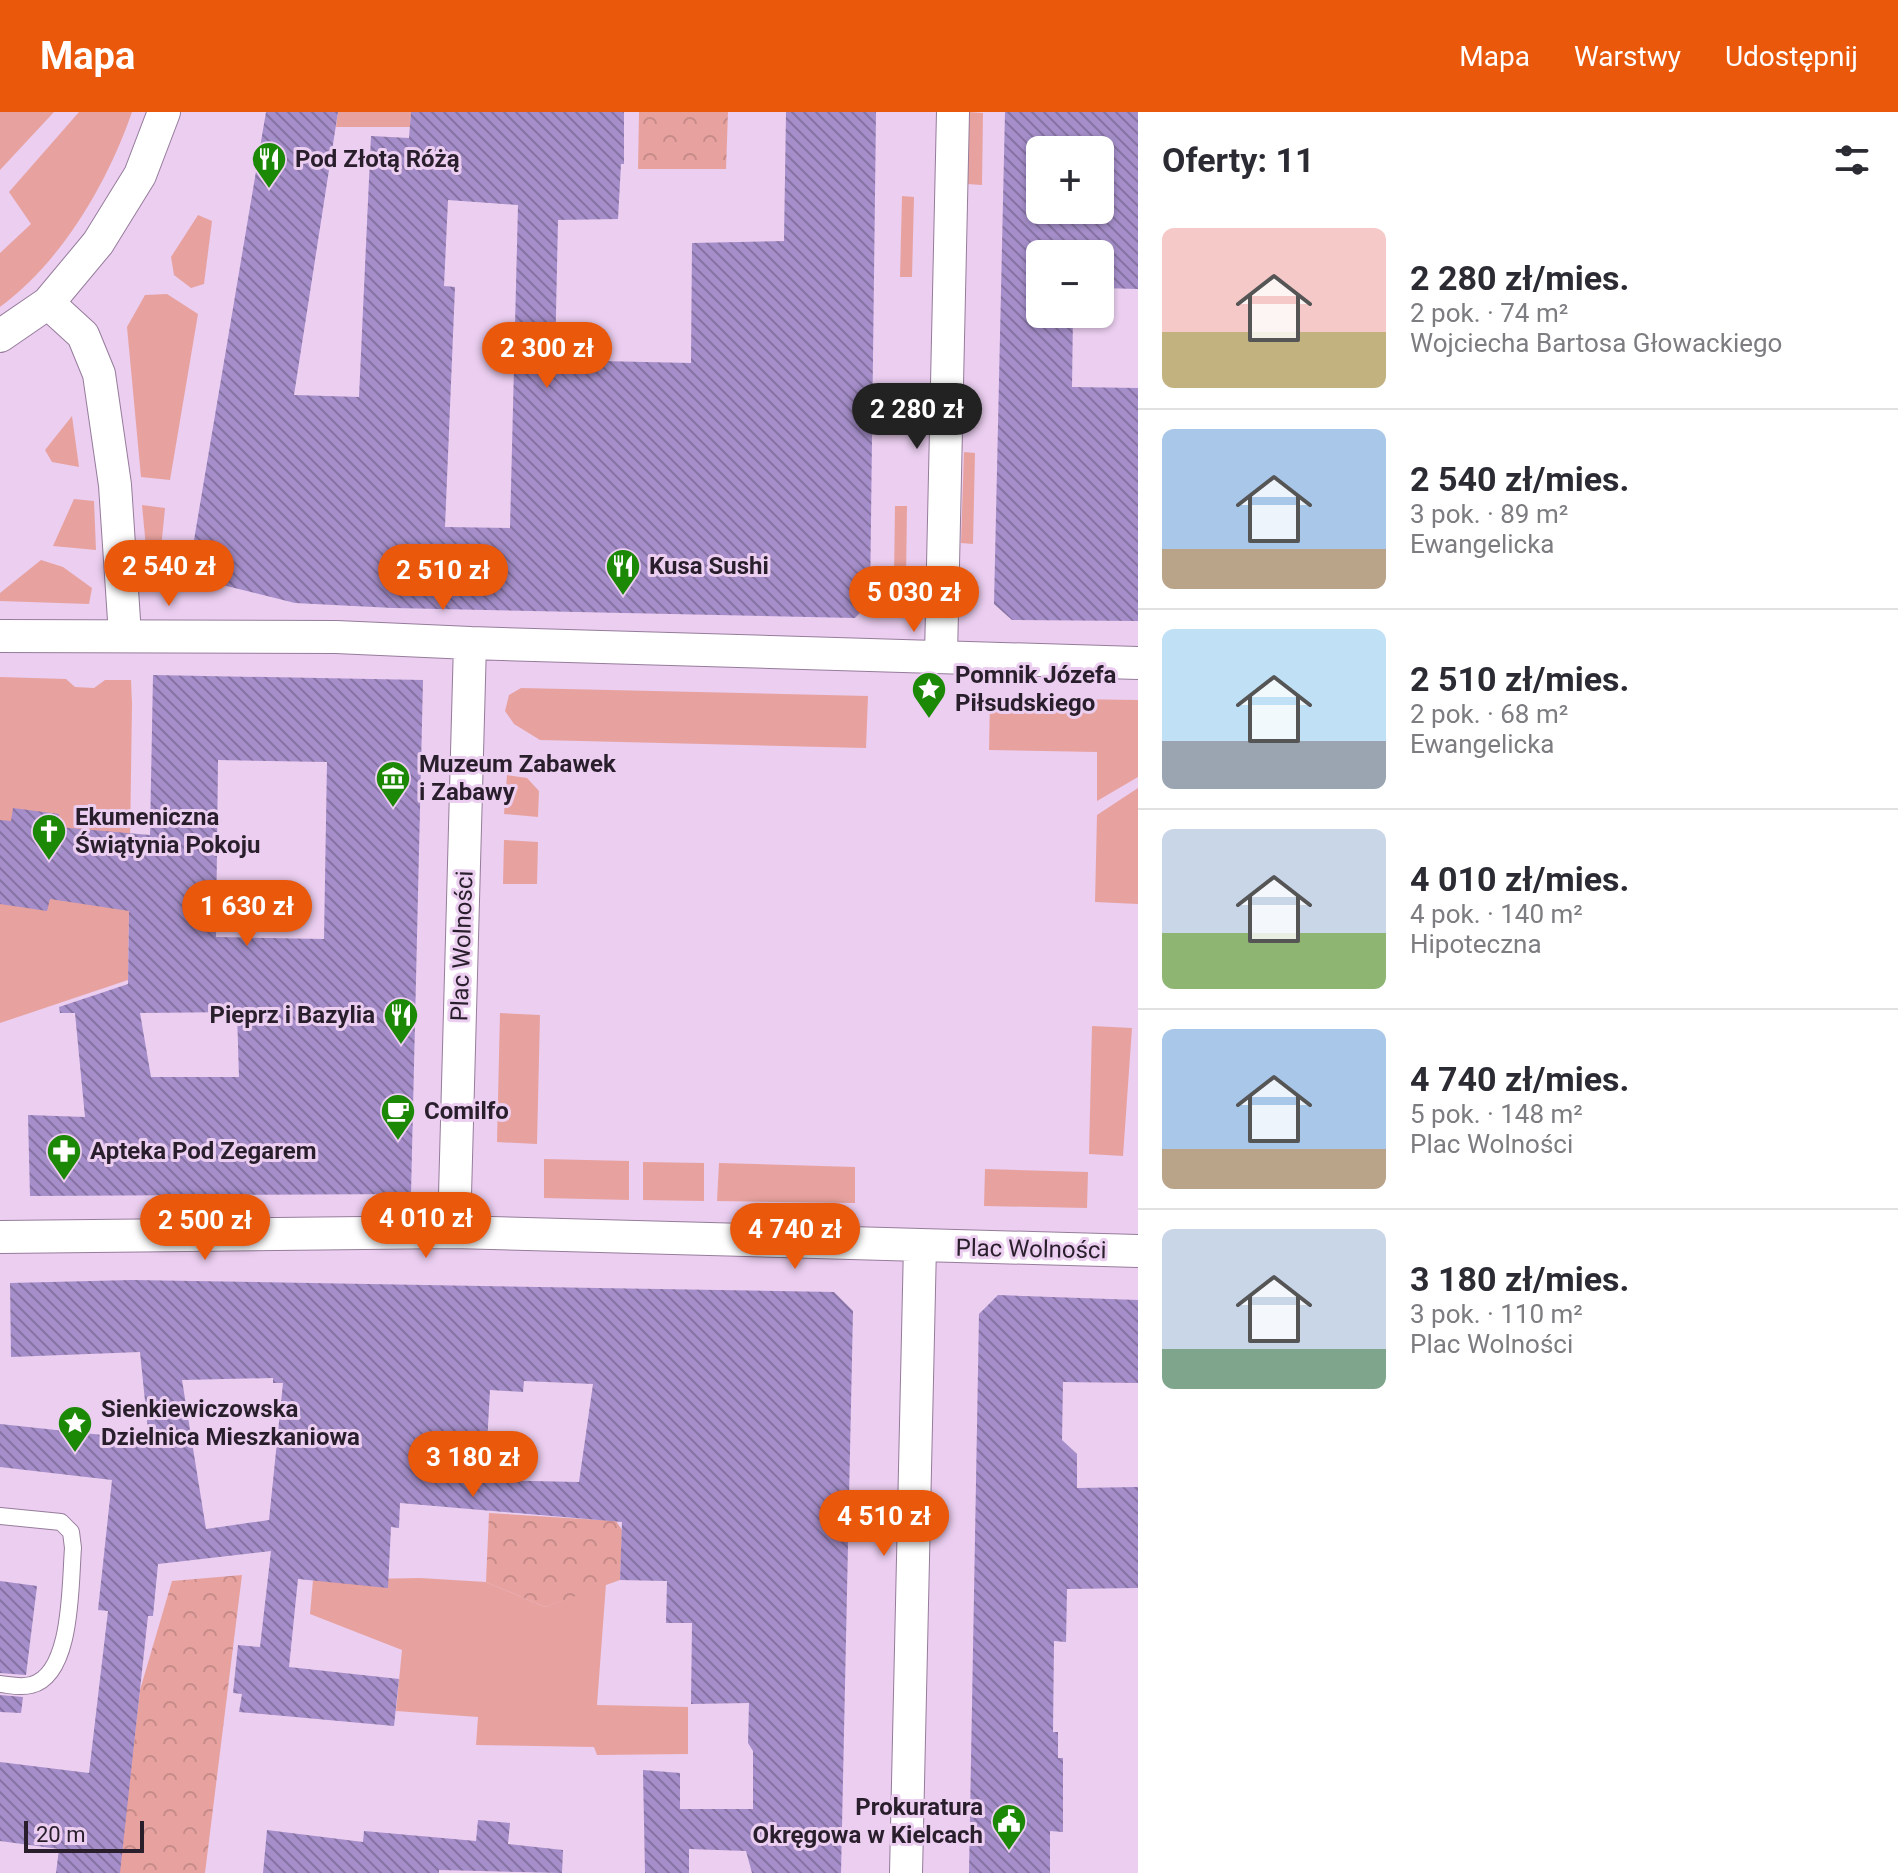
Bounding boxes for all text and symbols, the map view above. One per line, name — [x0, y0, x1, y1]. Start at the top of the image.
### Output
text: Mapa — [40, 34, 135, 78]
text: Mapa — [1459, 40, 1530, 73]
text: Warstwy — [1574, 40, 1681, 73]
text: Udostępnij — [1725, 40, 1858, 73]
map controls — [1026, 136, 1114, 328]
button: + — [1026, 136, 1114, 224]
icon: filters — [1830, 138, 1874, 182]
restaurant icon: Pod Złotą Różą — [250, 140, 288, 190]
text: Oferty: 11 — [1162, 140, 1315, 180]
place label: Pod Złotą Różą — [295, 145, 460, 173]
button: − — [1026, 240, 1114, 328]
text: 2 280 zł/mies. — [1410, 258, 1629, 298]
icon: home — [1226, 260, 1322, 356]
text: 2 pok. · 74 m² — [1410, 298, 1568, 328]
pin: 2 300 zł — [464, 322, 630, 390]
text: Wojciecha Bartosa Głowackiego — [1410, 328, 1782, 358]
text: 2 300 zł — [500, 333, 594, 363]
pin: 2 280 zł — [834, 383, 1000, 451]
text: 2 280 zł — [870, 394, 964, 424]
text: 2 540 zł/mies. — [1410, 459, 1629, 499]
icon: home — [1226, 461, 1322, 557]
text: 3 pok. · 89 m² — [1410, 499, 1568, 529]
text: Ewangelicka — [1410, 529, 1555, 559]
pin: 2 540 zł — [86, 540, 252, 608]
pin: 2 510 zł — [360, 544, 526, 612]
restaurant icon: Kusa Sushi — [604, 547, 642, 597]
text: 2 540 zł — [122, 551, 216, 581]
place label: Kusa Sushi — [649, 552, 769, 580]
text: 2 510 zł — [396, 555, 490, 585]
pin: 5 030 zł — [831, 566, 997, 634]
text: 5 030 zł — [867, 577, 961, 607]
text: 2 510 zł/mies. — [1410, 659, 1629, 699]
place label: Pomnik Józefa Piłsudskiego — [955, 661, 1117, 717]
icon: home — [1226, 661, 1322, 757]
place icon: Pomnik Józefa Piłsudskiego — [910, 670, 948, 720]
text: 2 pok. · 68 m² — [1410, 699, 1568, 729]
text: Ewangelicka — [1410, 729, 1555, 759]
place label: Muzeum Zabawek i Zabawy — [419, 750, 617, 806]
museum icon: Muzeum Zabawek i Zabawy — [374, 759, 412, 809]
place label: Ekumeniczna Świątynia Pokoju — [75, 803, 260, 859]
church icon: Ekumeniczna Świątynia Pokoju — [30, 812, 68, 862]
text: 4 010 zł/mies. — [1410, 859, 1629, 899]
icon: home — [1226, 861, 1322, 957]
street label: Plac Wolności — [445, 870, 479, 1022]
pin: 1 630 zł — [164, 880, 330, 948]
text: 1 630 zł — [200, 891, 294, 921]
text: 4 pok. · 140 m² — [1410, 899, 1583, 929]
text: Hipoteczna — [1410, 929, 1542, 959]
restaurant icon: Pieprz i Bazylia — [382, 996, 420, 1046]
place label: Pieprz i Bazylia — [209, 1001, 375, 1029]
text: 4 740 zł/mies. — [1410, 1059, 1629, 1099]
icon: home — [1226, 1061, 1322, 1157]
cafe icon: Comilfo — [379, 1092, 417, 1142]
place label: Comilfo — [424, 1097, 509, 1125]
text: 5 pok. · 148 m² — [1410, 1099, 1583, 1129]
text: Plac Wolności — [1410, 1129, 1573, 1159]
pharmacy icon: Apteka Pod Zegarem — [45, 1132, 83, 1182]
place label: Apteka Pod Zegarem — [90, 1137, 316, 1165]
pin: 4 010 zł — [343, 1192, 509, 1260]
pin: 2 500 zł — [122, 1194, 288, 1262]
text: 4 010 zł — [379, 1203, 473, 1233]
pin: 4 740 zł — [712, 1203, 878, 1271]
text: 2 500 zł — [158, 1205, 252, 1235]
text: 4 740 zł — [748, 1214, 842, 1244]
street label: Plac Wolności — [955, 1234, 1107, 1264]
text: 3 180 zł/mies. — [1410, 1259, 1629, 1299]
icon: home — [1226, 1261, 1322, 1357]
text: 3 pok. · 110 m² — [1410, 1299, 1583, 1329]
text: Plac Wolności — [1410, 1329, 1573, 1359]
place label: Sienkiewiczowska Dzielnica Mieszkaniowa — [101, 1395, 360, 1451]
place icon: Sienkiewiczowska Dzielnica Mieszkaniowa — [56, 1404, 94, 1454]
pin: 3 180 zł — [390, 1431, 556, 1499]
text: 3 180 zł — [426, 1442, 520, 1472]
pin: 4 510 zł — [801, 1490, 967, 1558]
text: 4 510 zł — [837, 1501, 931, 1531]
place label: Prokuratura Okręgowa w Kielcach — [753, 1793, 983, 1849]
public building icon: Prokuratura Okręgowa w Kielcach — [990, 1802, 1028, 1852]
scale bar — [24, 1817, 144, 1853]
text: 20 m — [36, 1822, 85, 1847]

